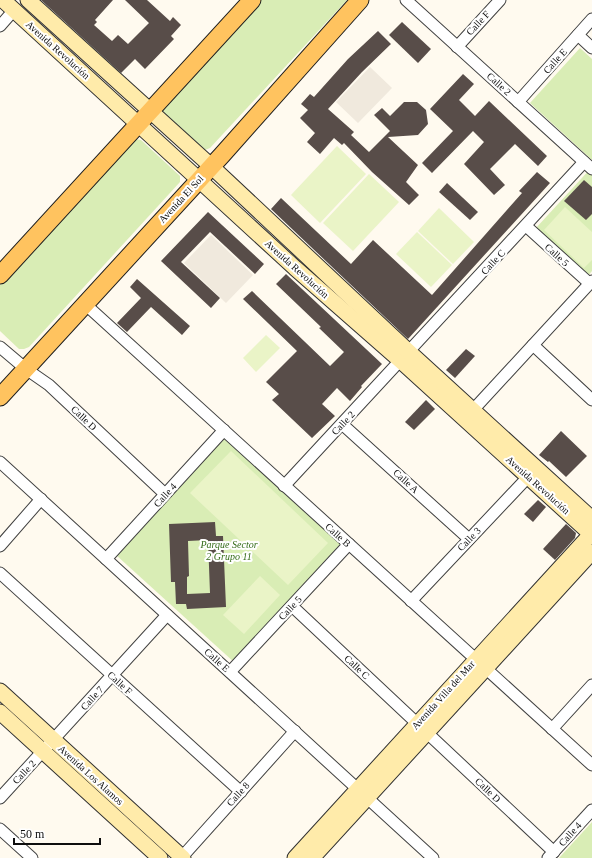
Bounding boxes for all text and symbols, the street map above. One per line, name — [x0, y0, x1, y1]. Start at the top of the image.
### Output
street label: Calle F — [464, 8, 492, 37]
street label: Avenida Revolución — [24, 19, 92, 81]
street label: Calle E — [541, 46, 569, 76]
street label: Calle 2 — [485, 70, 513, 98]
street label: Avenida El Sol — [156, 173, 206, 225]
street label: Avenida Revolución — [263, 238, 331, 300]
street label: Calle 5 — [543, 241, 571, 269]
street label: Calle C — [479, 247, 508, 277]
street label: Calle D — [69, 403, 99, 433]
street label: Calle 2 — [329, 409, 357, 437]
street label: Avenida Revolución — [504, 454, 572, 516]
street label: Calle A — [391, 467, 422, 496]
street label: Calle 4 — [151, 481, 179, 509]
street label: Calle B — [323, 521, 353, 549]
street label: Calle 3 — [455, 525, 483, 553]
park label: Parque Sector 2 Grupo 11 — [199, 539, 258, 562]
street label: Calle 5 — [276, 594, 304, 622]
street label: Calle E — [202, 646, 232, 674]
street label: Calle C — [342, 653, 372, 682]
street label: Avenida Villa del Mar — [409, 658, 477, 732]
street label: Calle F — [105, 669, 135, 697]
street label: Calle 7 — [78, 684, 106, 712]
street label: Avenida Los Alamos — [56, 743, 126, 807]
street label: Calle 2 — [10, 758, 38, 786]
street label: Calle D — [473, 775, 503, 805]
street label: Calle 8 — [224, 780, 252, 808]
scale bar — [14, 820, 100, 846]
street label: Calle 4 — [556, 820, 584, 848]
text: 50 m — [20, 827, 45, 841]

